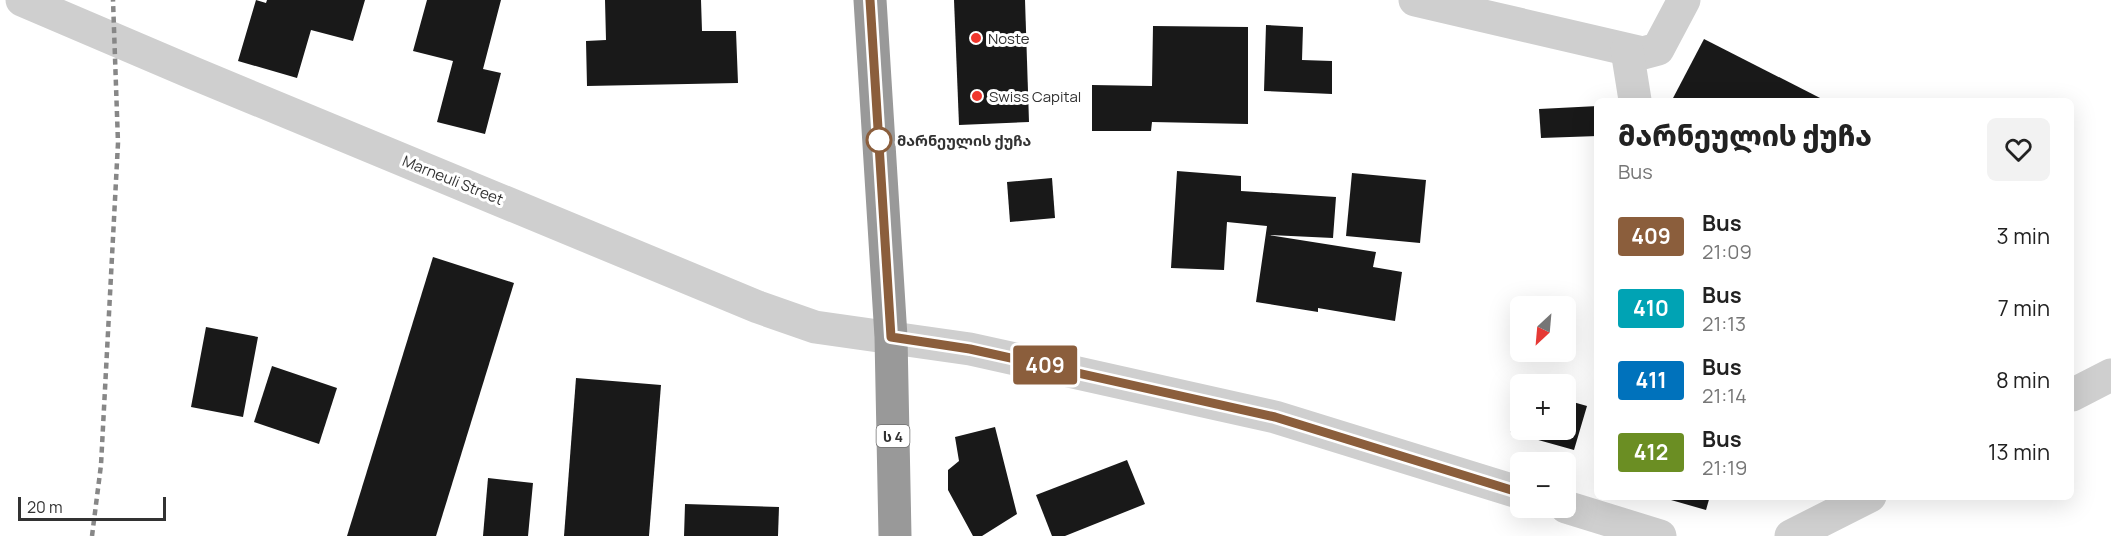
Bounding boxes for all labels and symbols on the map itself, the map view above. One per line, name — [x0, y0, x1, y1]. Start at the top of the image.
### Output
place label: Noste — [988, 28, 1030, 49]
marker: Noste — [969, 31, 983, 45]
place label: Swiss Capital — [989, 86, 1081, 107]
marker: Swiss Capital — [970, 89, 984, 103]
marker: მარნეულის ქუჩა — [866, 127, 892, 153]
place label: მარნეულის ქუჩა — [897, 130, 1032, 151]
street label: Marneuli Street — [399, 150, 507, 210]
north arrow — [1510, 296, 1576, 362]
line badge: 409 — [1010, 346, 1080, 385]
road number: ს 4 — [876, 425, 910, 447]
scale bar — [18, 494, 166, 522]

